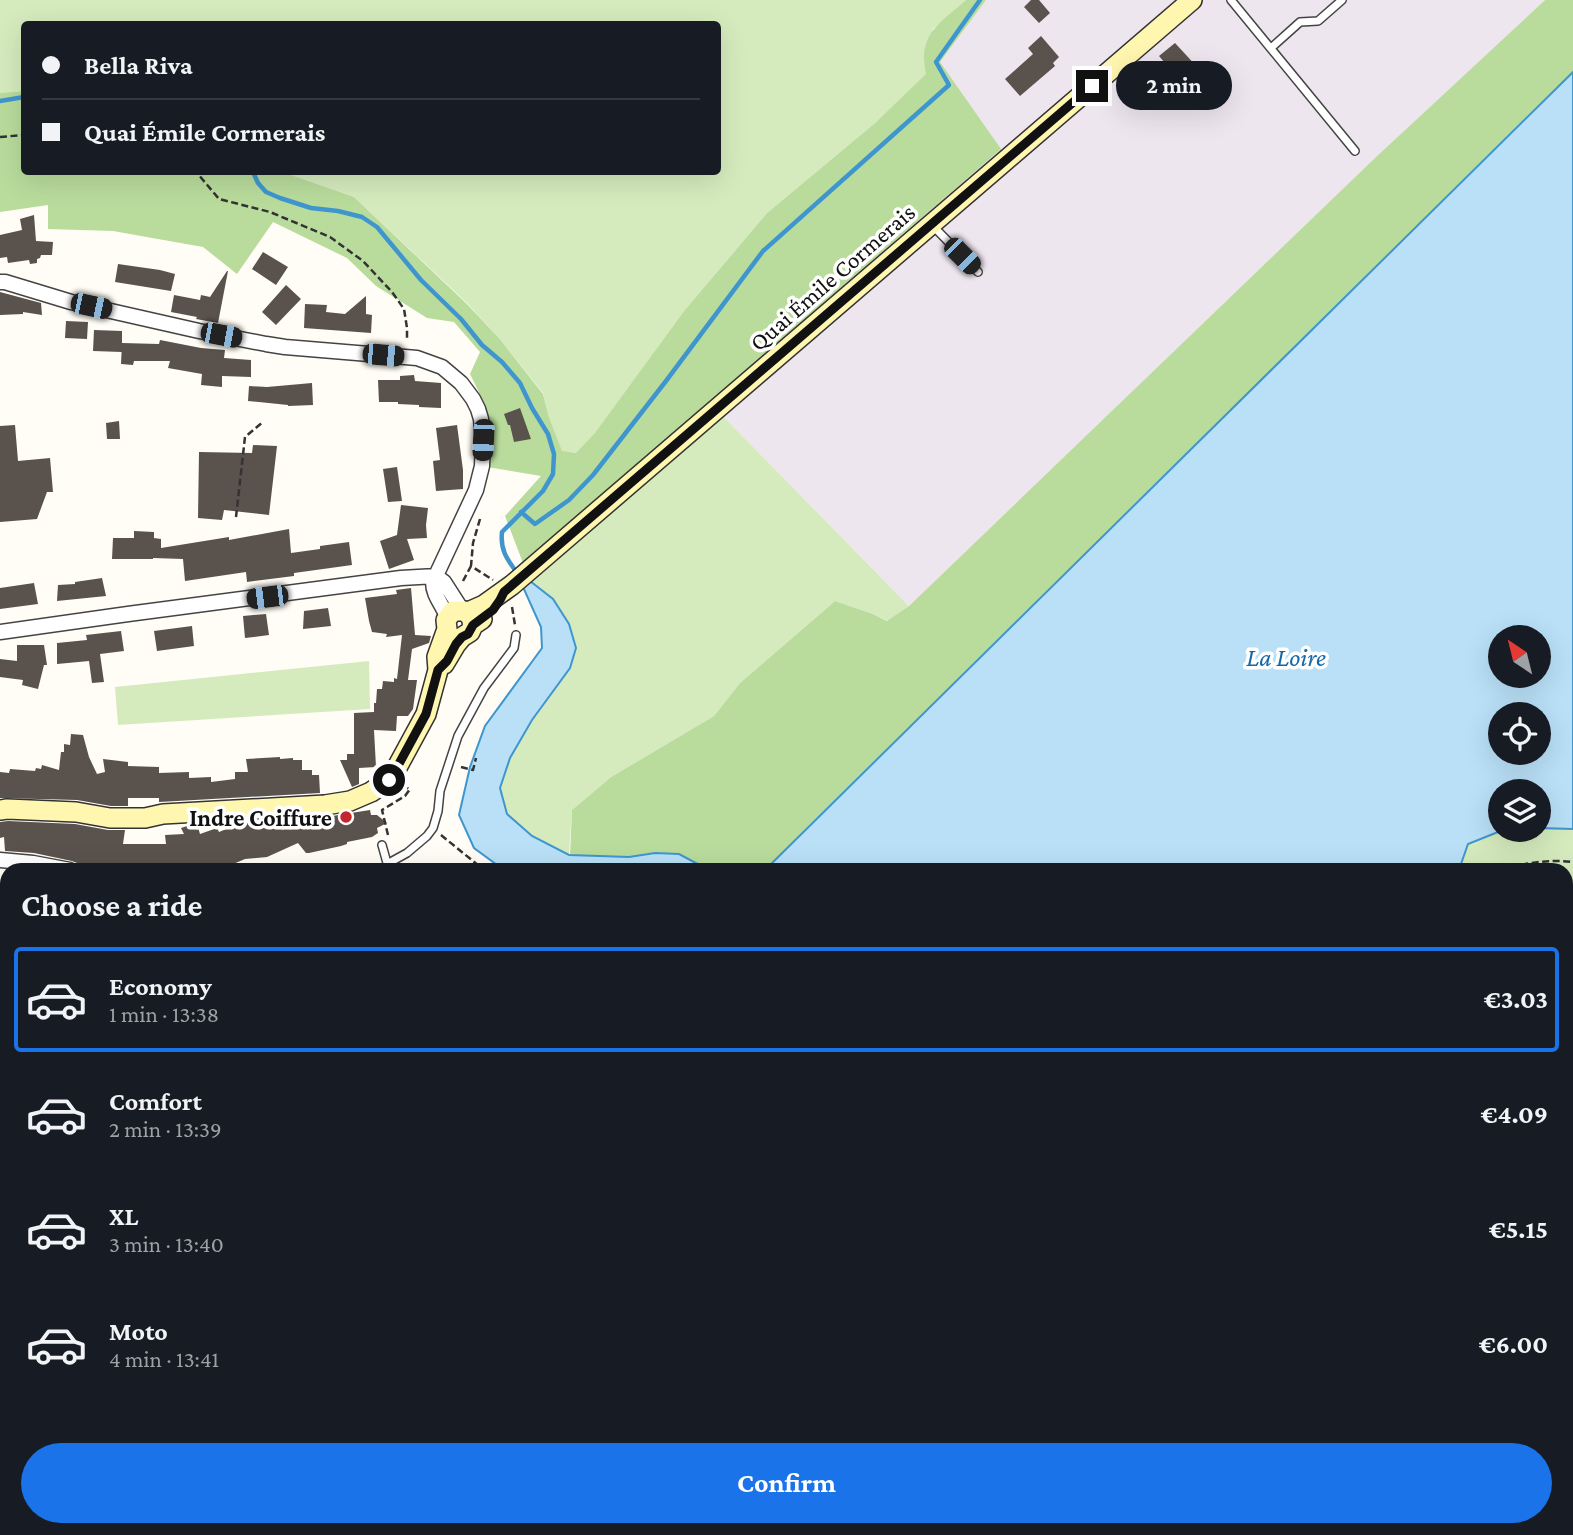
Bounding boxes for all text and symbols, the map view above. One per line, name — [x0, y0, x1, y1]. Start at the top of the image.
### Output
text: Bella Riva — [84, 51, 193, 80]
callout: 2 min — [1116, 62, 1232, 110]
route end — [1076, 70, 1108, 102]
text: 2 min — [1146, 72, 1202, 98]
text: Quai Émile Cormerais — [84, 118, 325, 147]
street label: Quai Émile Cormerais — [744, 198, 920, 356]
car — [940, 234, 985, 278]
car — [69, 291, 114, 321]
car — [199, 321, 244, 349]
car — [362, 343, 405, 367]
car — [472, 418, 495, 462]
car — [245, 584, 290, 610]
north arrow — [1488, 625, 1550, 688]
map controls — [1488, 625, 1551, 842]
water label: La Loire — [1246, 643, 1326, 672]
button: locate — [1488, 702, 1551, 765]
route start — [373, 764, 405, 796]
button: layers — [1488, 779, 1551, 842]
place label: Indre Coiffure — [189, 804, 332, 831]
marker: Indre Coiffure — [338, 809, 354, 825]
text: Choose a ride — [21, 887, 202, 923]
icon: car — [25, 968, 88, 1031]
text: Economy — [109, 972, 212, 1001]
text: €3.03 — [1484, 985, 1548, 1014]
text: 1 min · 13:38 — [109, 1001, 219, 1027]
icon: car — [25, 1083, 88, 1146]
text: Comfort — [109, 1087, 202, 1116]
text: €4.09 — [1481, 1100, 1548, 1129]
text: 2 min · 13:39 — [109, 1116, 222, 1142]
icon: car — [25, 1198, 88, 1261]
text: XL — [109, 1202, 138, 1231]
text: €5.15 — [1489, 1215, 1548, 1244]
text: 3 min · 13:40 — [109, 1231, 224, 1257]
icon: car — [25, 1313, 88, 1376]
text: Moto — [109, 1317, 168, 1346]
text: €6.00 — [1479, 1330, 1548, 1359]
text: 4 min · 13:41 — [109, 1346, 219, 1372]
button: Confirm — [21, 1443, 1552, 1523]

